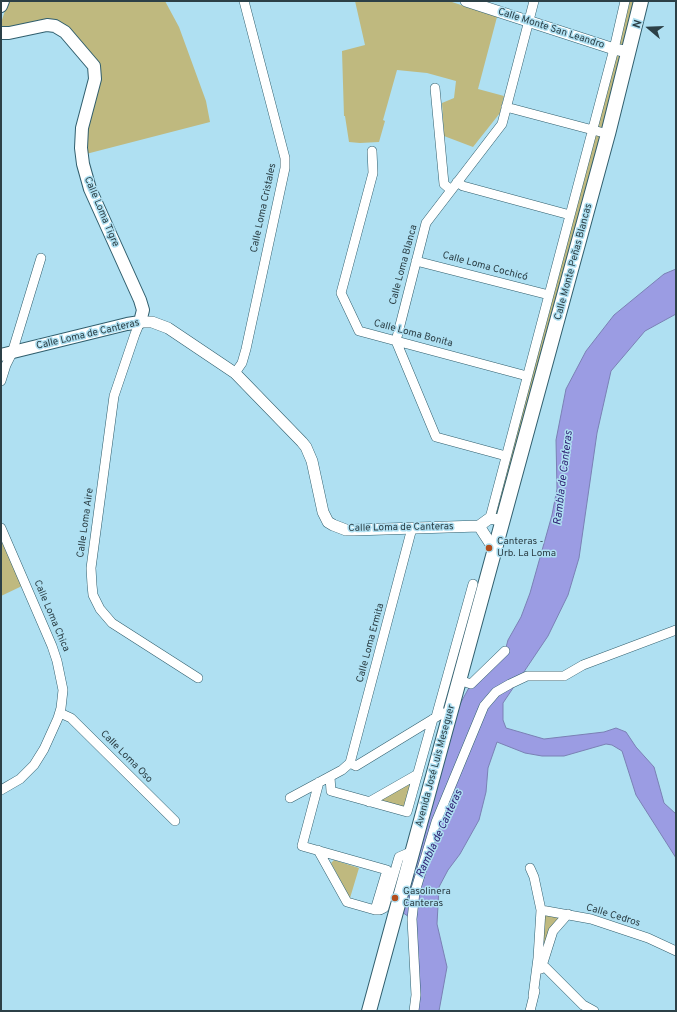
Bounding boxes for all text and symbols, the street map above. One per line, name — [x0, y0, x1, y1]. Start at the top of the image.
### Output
street label: Calle Monte San Leandro — [496, 6, 606, 52]
north arrow — [629, 8, 669, 48]
text: N — [630, 18, 646, 30]
street label: Calle Loma Cristales — [249, 162, 279, 254]
street label: Calle Loma Tigre — [81, 175, 121, 249]
street label: Calle Monte Peñas Blancas — [553, 202, 595, 322]
street label: Calle Loma Blanca — [388, 224, 420, 306]
street label: Calle Loma Cochicó — [441, 250, 529, 284]
street label: Calle Loma de Canteras — [35, 317, 141, 353]
street label: Calle Loma Bonita — [372, 318, 454, 350]
water label: Rambla de Canteras — [552, 430, 576, 526]
street label: Calle Loma Aire — [75, 487, 97, 559]
street label: Calle Loma de Canteras — [348, 521, 454, 535]
place label: Canteras - Urb. La Loma — [497, 536, 556, 560]
marker: Canteras - Urb. La Loma — [484, 543, 494, 553]
street label: Calle Loma Chica — [30, 578, 72, 654]
street label: Calle Loma Ermita — [355, 602, 387, 684]
street label: Avenida José Luis Meseguer — [414, 703, 458, 829]
street label: Calle Loma Oso — [97, 728, 155, 786]
water label: Rambla de Canteras — [414, 788, 466, 880]
place label: Gasolinera Canteras — [403, 886, 451, 910]
marker: Gasolinera Canteras — [390, 893, 400, 903]
street label: Calle Cedros — [584, 902, 642, 930]

